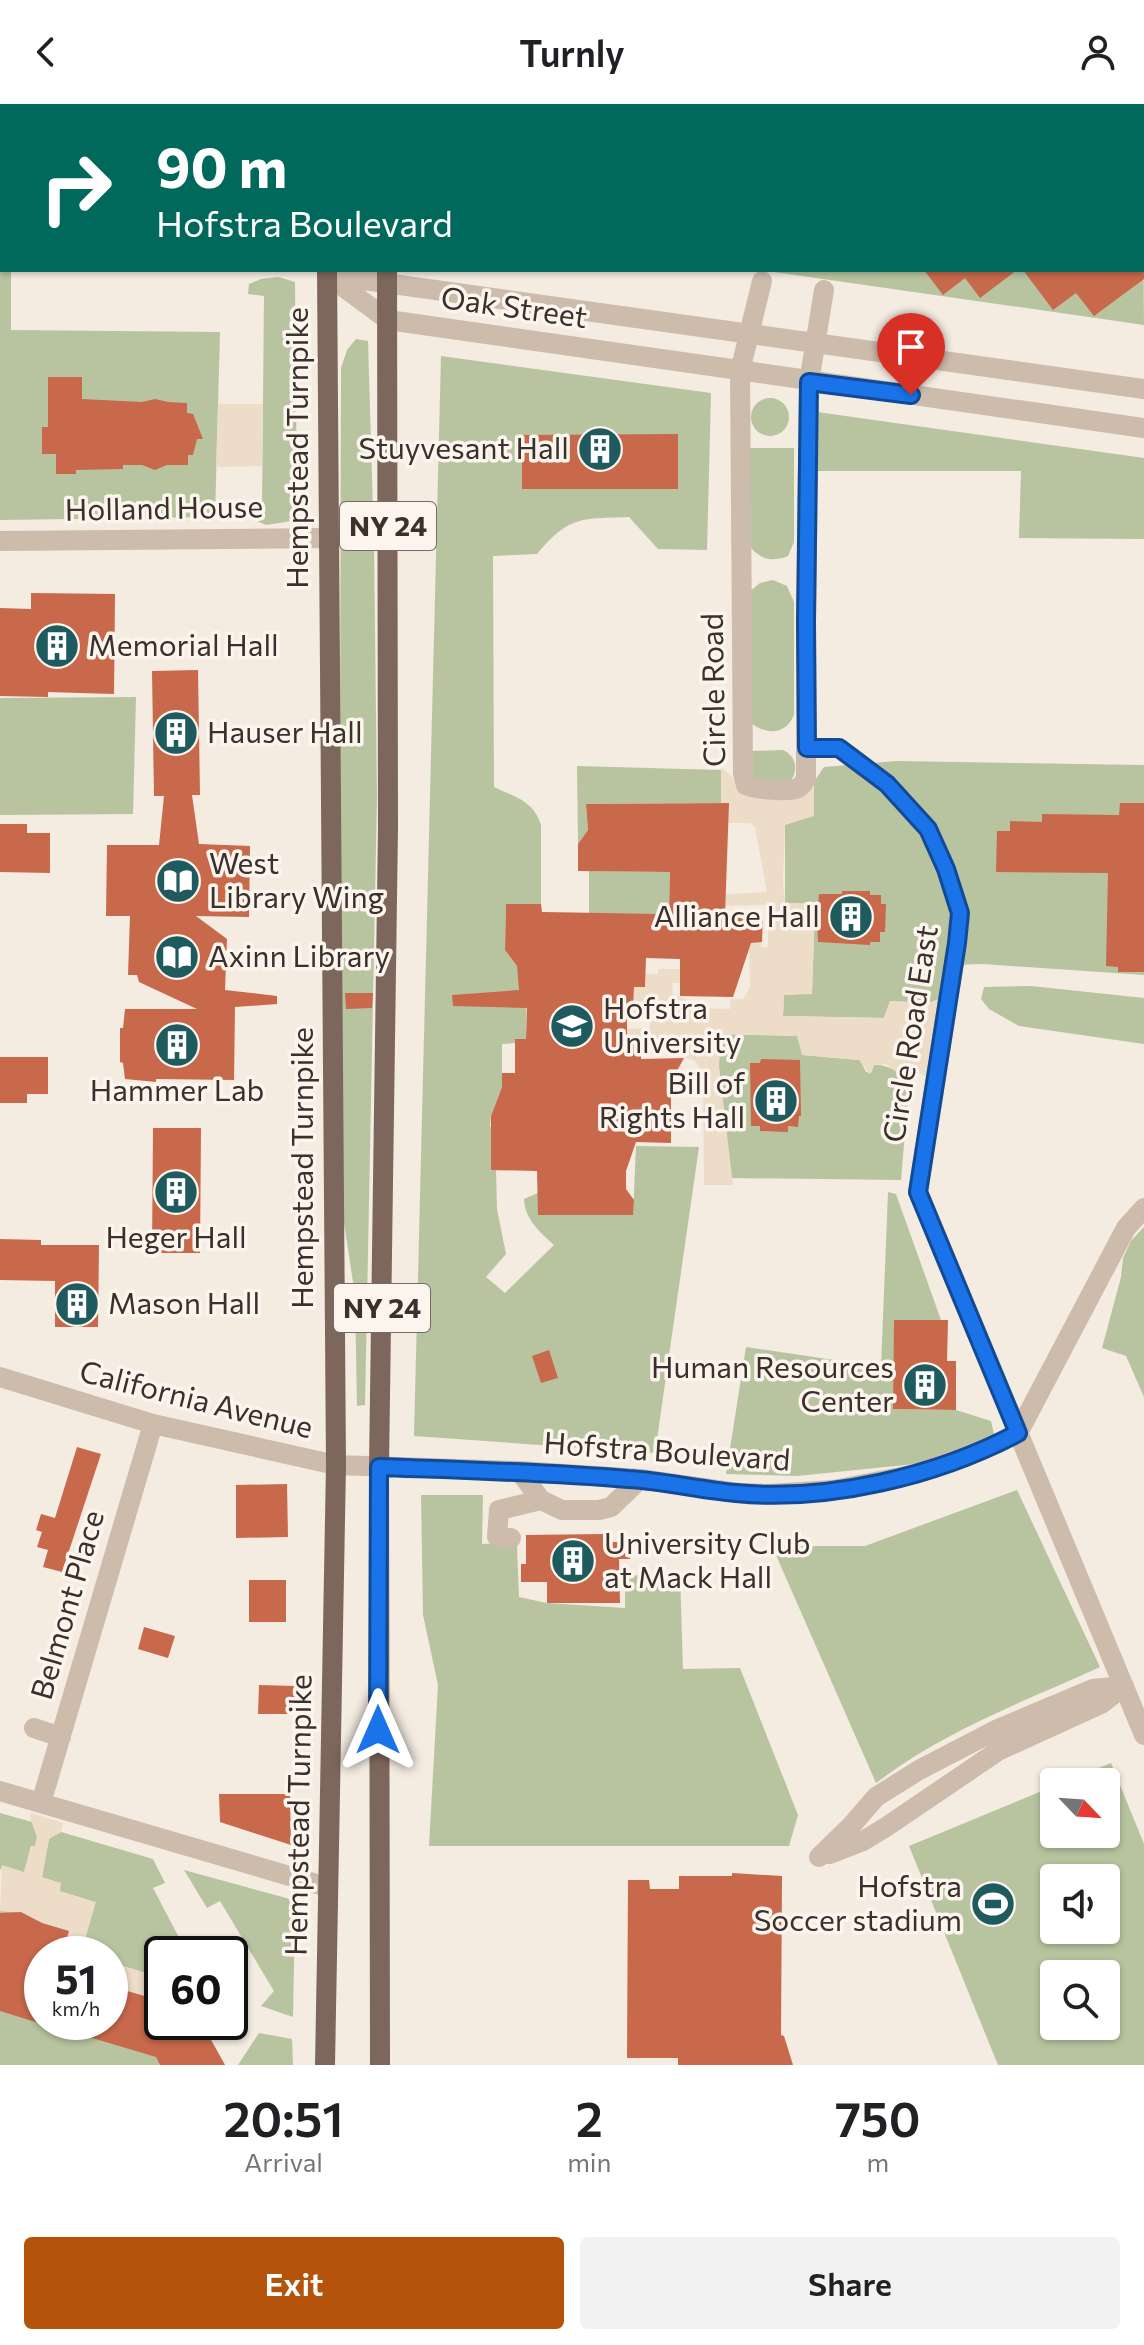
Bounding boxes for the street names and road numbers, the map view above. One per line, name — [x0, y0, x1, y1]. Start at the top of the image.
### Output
street label: Oak Street — [439, 277, 590, 334]
street label: Hempstead Turnpike — [277, 307, 314, 589]
street label: Holland House — [65, 486, 263, 527]
road number: NY 24 — [340, 502, 436, 550]
street label: Circle Road — [692, 613, 731, 767]
street label: Circle Road East — [873, 923, 944, 1145]
street label: Hempstead Turnpike — [282, 1027, 319, 1309]
road number: NY 24 — [334, 1284, 430, 1332]
street label: California Avenue — [76, 1351, 317, 1444]
street label: Hofstra Boulevard — [543, 1422, 792, 1477]
street label: Belmont Place — [21, 1506, 110, 1703]
street label: Hempstead Turnpike — [276, 1674, 317, 1956]

